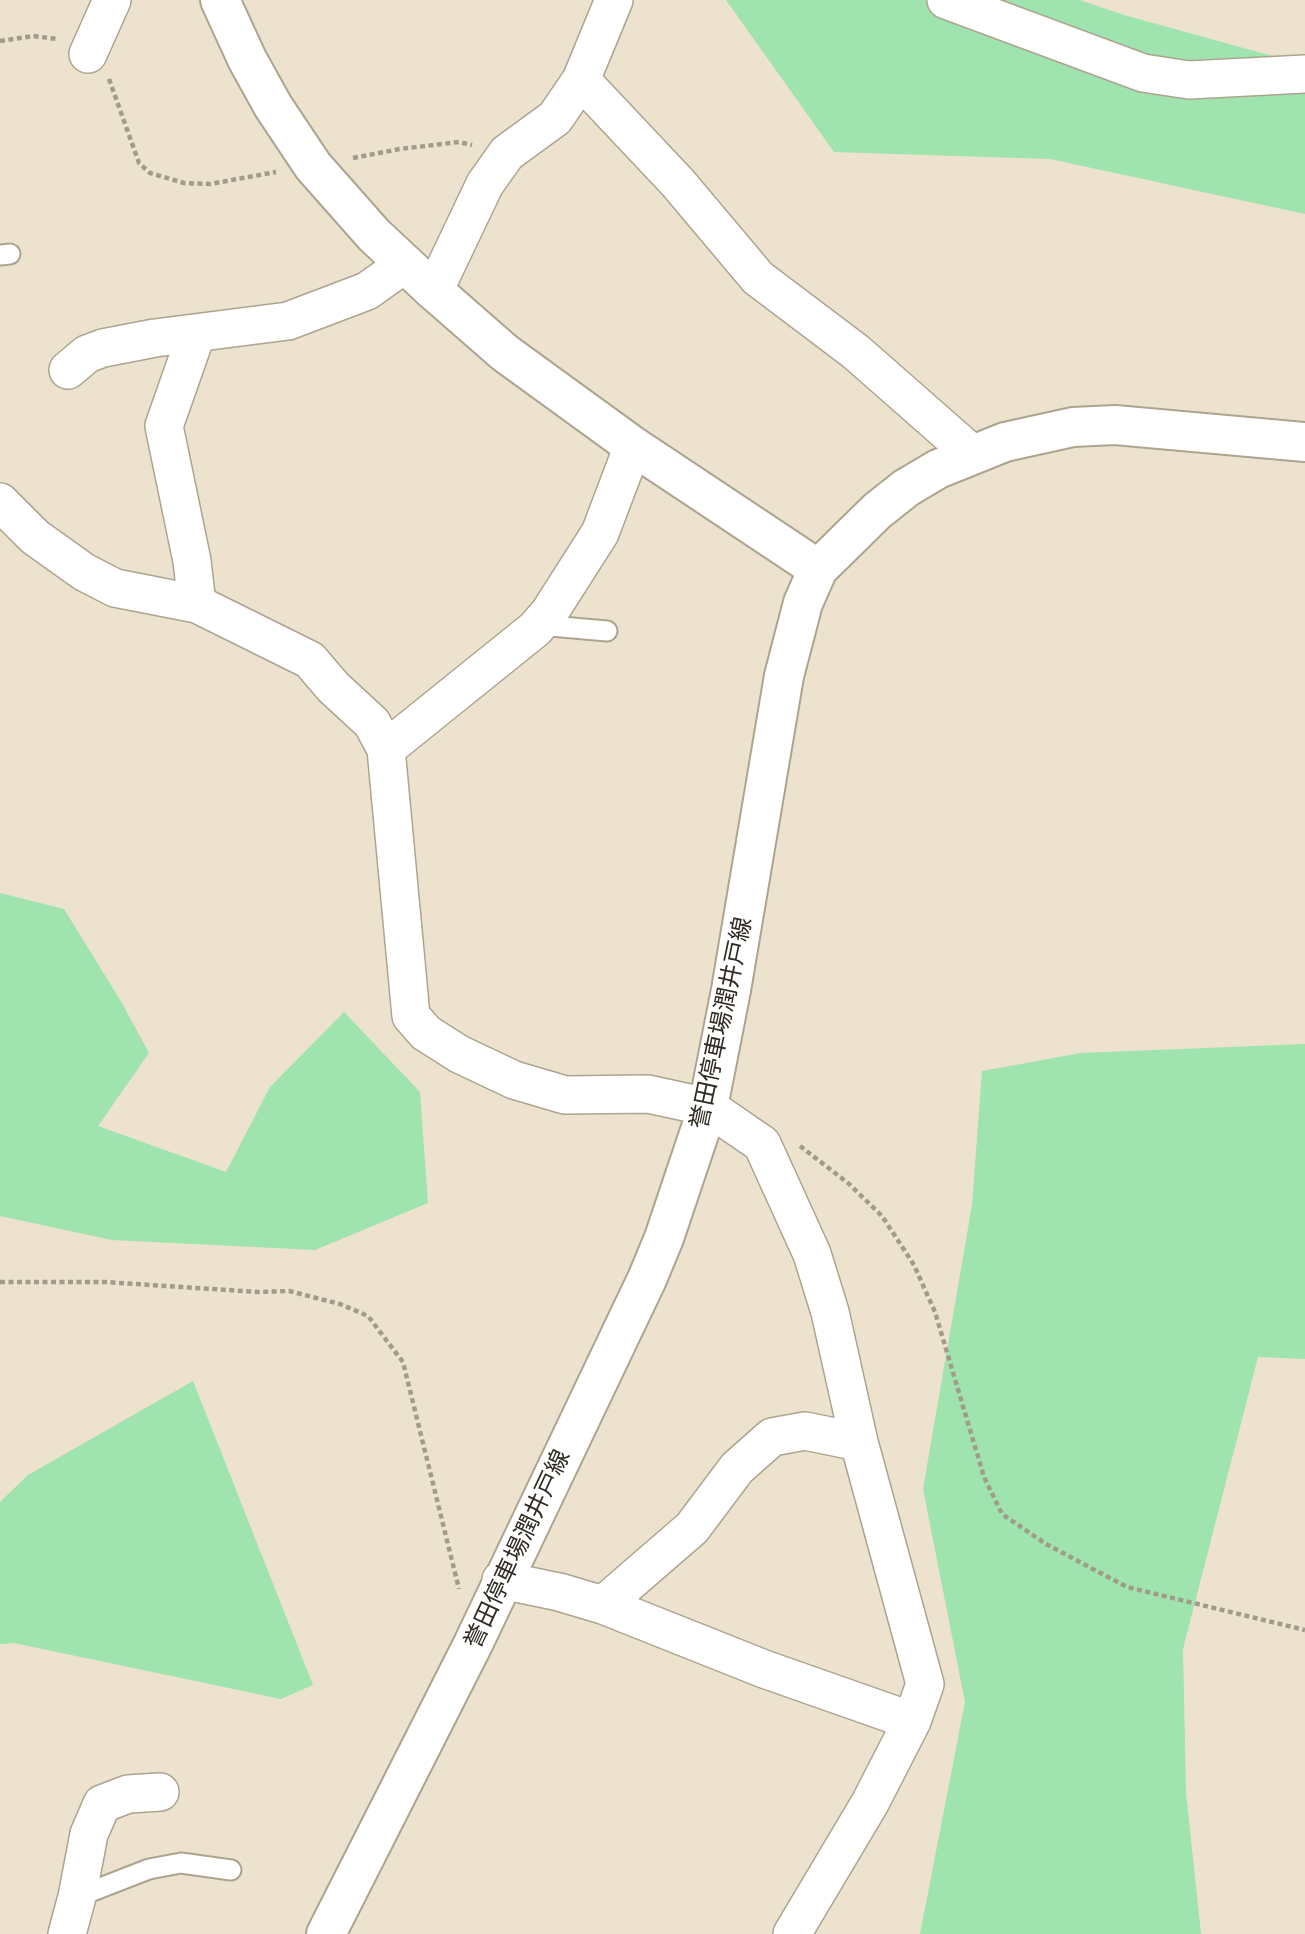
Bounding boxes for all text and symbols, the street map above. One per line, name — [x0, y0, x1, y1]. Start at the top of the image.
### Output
street label: 誉田停車場潤井戸線 — [684, 914, 758, 1132]
street label: 誉田停車場潤井戸線 — [458, 1445, 576, 1653]

